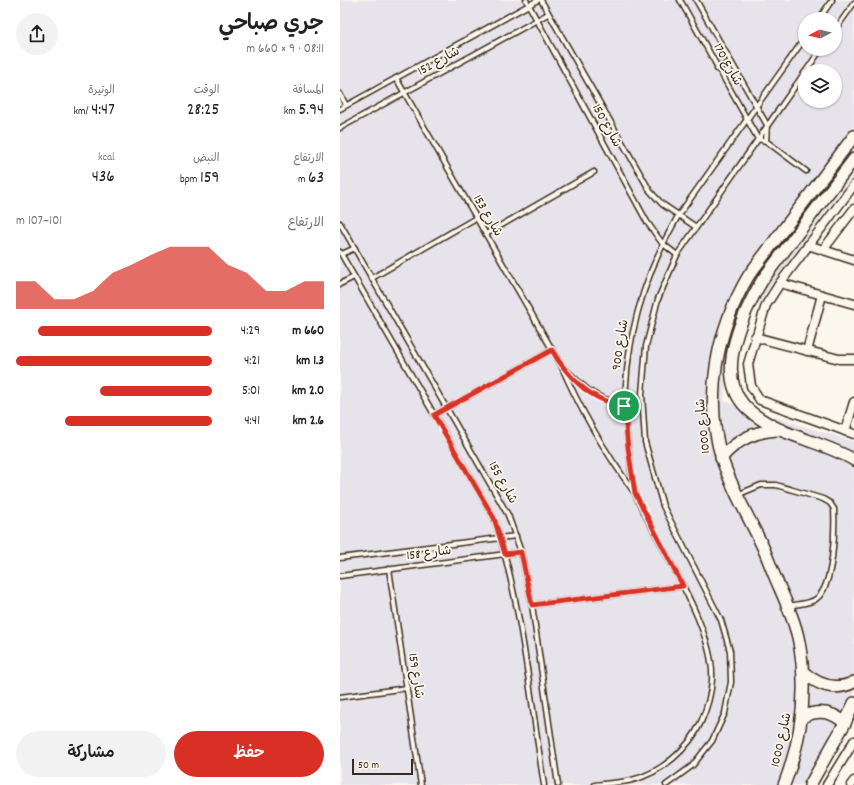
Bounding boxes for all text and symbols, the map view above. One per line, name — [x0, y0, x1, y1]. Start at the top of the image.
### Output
text: جري صباحي — [218, 9, 324, 40]
north arrow — [798, 12, 842, 56]
map controls — [798, 12, 842, 108]
button: share — [16, 13, 58, 55]
text: 08:11 · 9 × 660 m — [246, 40, 324, 59]
street label: شارع 170 — [708, 40, 746, 90]
street label: شارع 152 — [414, 43, 464, 81]
button: layers — [798, 64, 842, 108]
text: الوتيرة — [88, 83, 115, 99]
text: الوقت — [194, 83, 219, 99]
text: المسافة — [293, 83, 324, 99]
text: 4:47 — [91, 99, 115, 123]
text: 28:25 — [187, 99, 219, 123]
text: 5.94 — [298, 99, 324, 123]
street label: شارع 150 — [586, 101, 626, 151]
text: /km — [73, 104, 91, 120]
text: km — [284, 104, 298, 120]
text: kcal — [98, 150, 115, 166]
text: النبض — [193, 151, 219, 167]
text: الارتفاع — [293, 151, 324, 167]
text: 436 — [92, 166, 115, 190]
text: 159 — [200, 167, 219, 191]
text: 63 — [308, 167, 324, 191]
text: bpm — [180, 172, 200, 188]
text: m — [298, 172, 308, 188]
street label: شارع 153 — [467, 191, 507, 241]
text: 101–107 m — [16, 212, 62, 231]
text: الارتفاع — [288, 214, 324, 233]
street label: شارع 900 — [608, 318, 634, 372]
text: 4:29 — [241, 322, 260, 341]
text: 660 m — [292, 322, 324, 341]
text: 4:21 — [244, 352, 260, 371]
text: 1.3 km — [296, 352, 324, 371]
text: 5:01 — [242, 382, 260, 401]
text: 2.0 km — [292, 382, 324, 401]
pin — [607, 389, 641, 423]
icon: arrive — [613, 395, 635, 417]
street label: شارع 1000 — [692, 398, 716, 454]
text: 4:41 — [244, 412, 260, 431]
text: 2.6 km — [293, 412, 324, 431]
street label: شارع 155 — [483, 458, 521, 508]
street label: شارع 158 — [405, 542, 453, 566]
street label: شارع 159 — [402, 652, 428, 700]
street label: شارع 1000 — [767, 711, 797, 769]
button: مشاركة — [16, 731, 166, 777]
button: حفظ — [174, 731, 324, 777]
scale bar — [352, 757, 413, 776]
text: 50 m — [358, 758, 379, 774]

